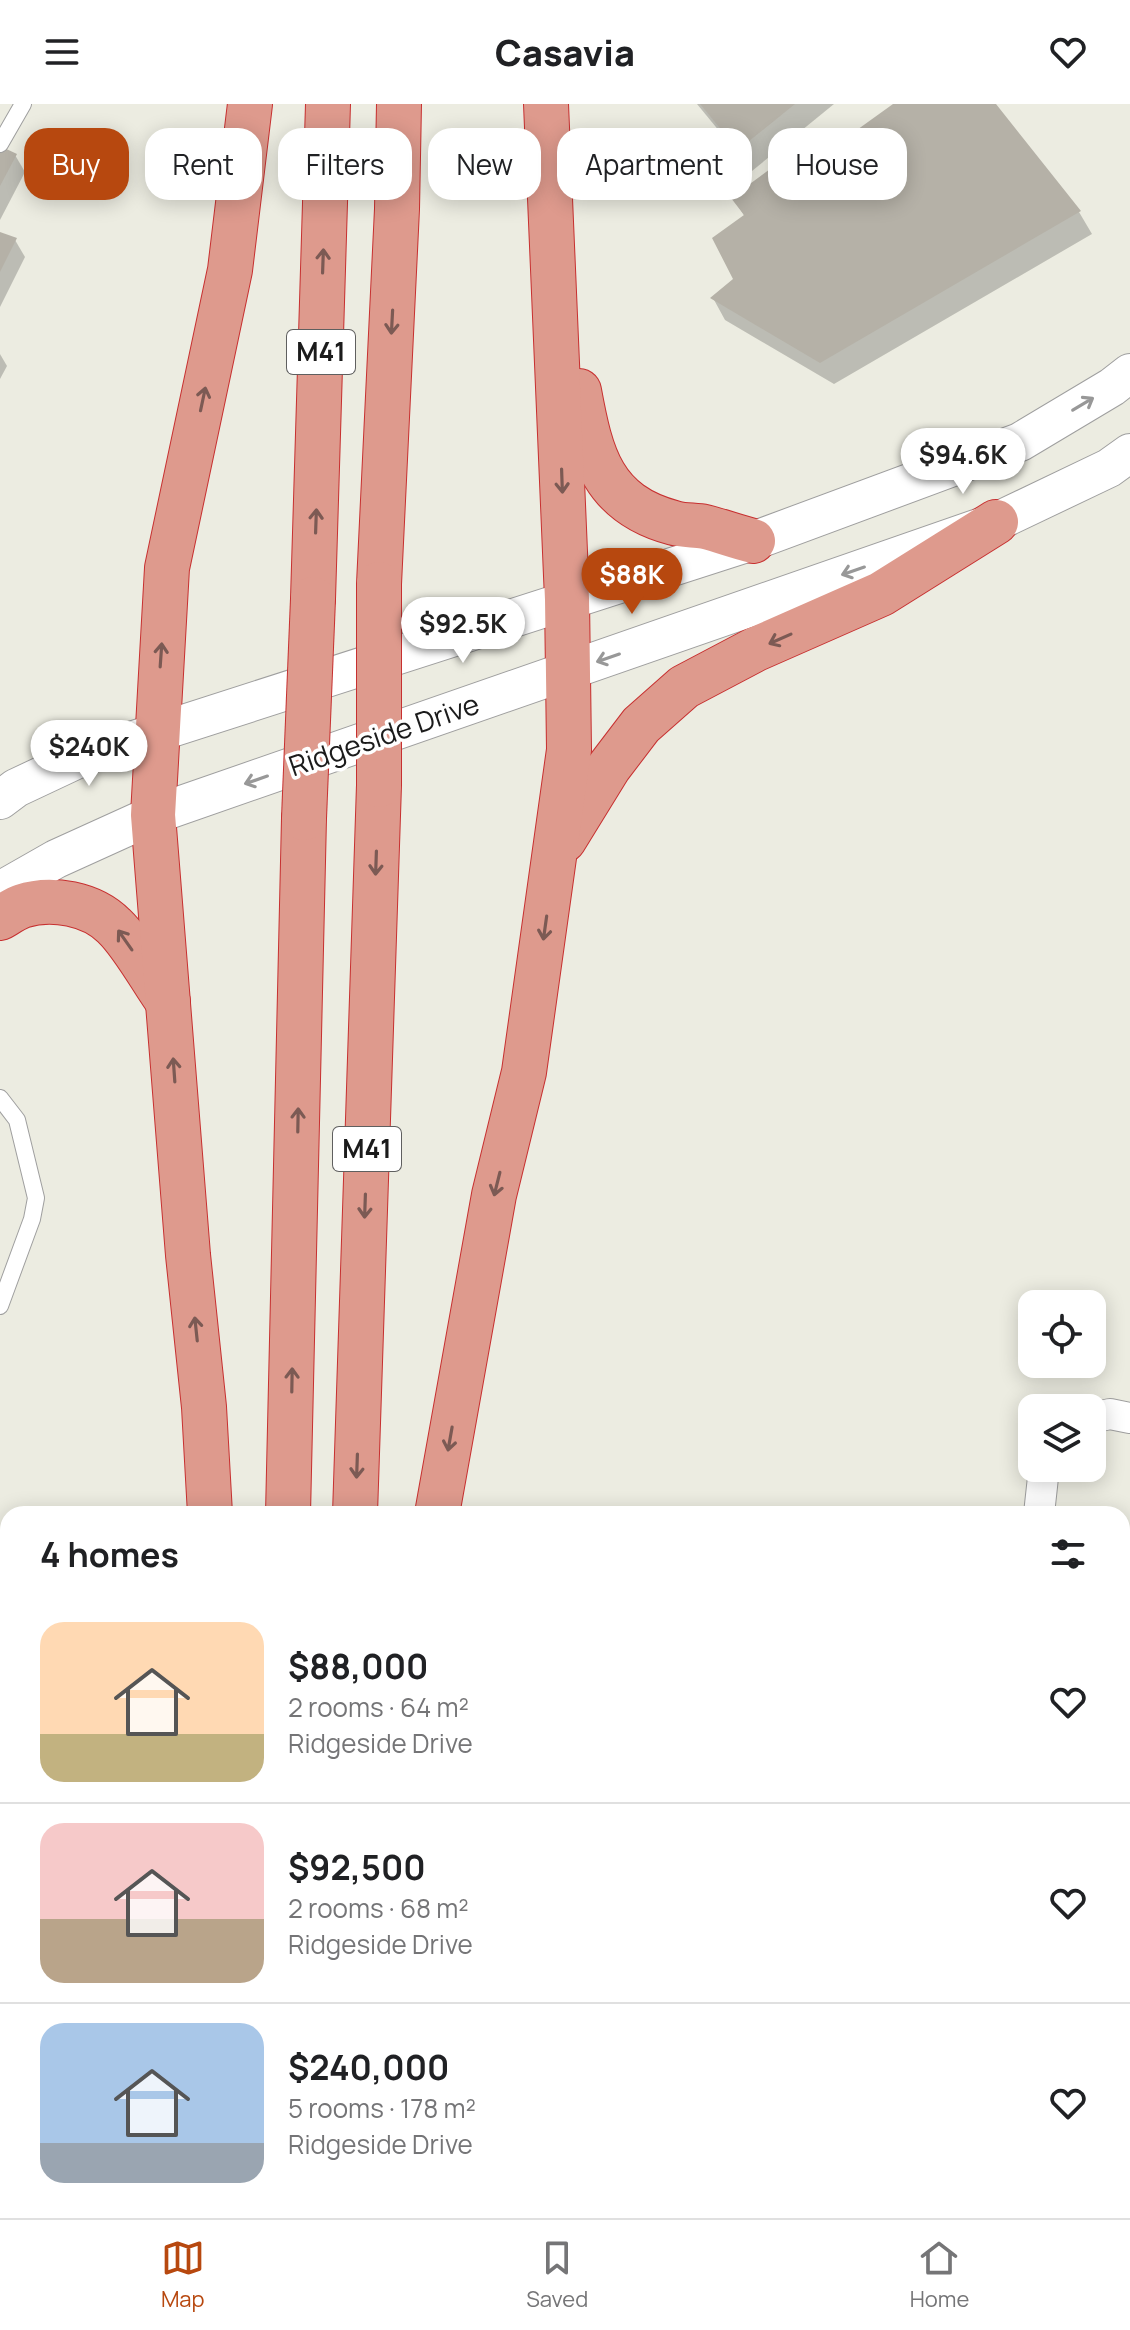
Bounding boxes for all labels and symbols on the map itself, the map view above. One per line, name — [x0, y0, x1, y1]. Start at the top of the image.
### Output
one-way arrow — [316, 248, 331, 275]
one-way arrow — [384, 308, 399, 335]
road number: M41 — [287, 330, 355, 374]
one-way arrow — [196, 387, 211, 412]
one-way arrow — [1071, 396, 1094, 412]
pin: $94.6K — [898, 428, 1028, 496]
one-way arrow — [555, 468, 570, 494]
one-way arrow — [308, 508, 323, 535]
pin: $88K — [585, 548, 679, 616]
one-way arrow — [841, 565, 866, 580]
pin: $92.5K — [398, 597, 528, 665]
one-way arrow — [768, 632, 793, 647]
one-way arrow — [154, 642, 169, 669]
one-way arrow — [596, 651, 621, 666]
street label: Ridgeside Drive — [283, 684, 484, 784]
pin: $240K — [33, 720, 145, 788]
one-way arrow — [244, 773, 269, 788]
one-way arrow — [369, 849, 384, 875]
one-way arrow — [537, 915, 552, 941]
one-way arrow — [117, 929, 133, 951]
one-way arrow — [166, 1057, 181, 1084]
one-way arrow — [290, 1107, 305, 1134]
road number: M41 — [333, 1127, 401, 1171]
one-way arrow — [488, 1170, 503, 1196]
one-way arrow — [358, 1192, 373, 1219]
one-way arrow — [188, 1317, 203, 1343]
one-way arrow — [284, 1367, 299, 1394]
one-way arrow — [442, 1426, 457, 1452]
one-way arrow — [349, 1452, 365, 1479]

